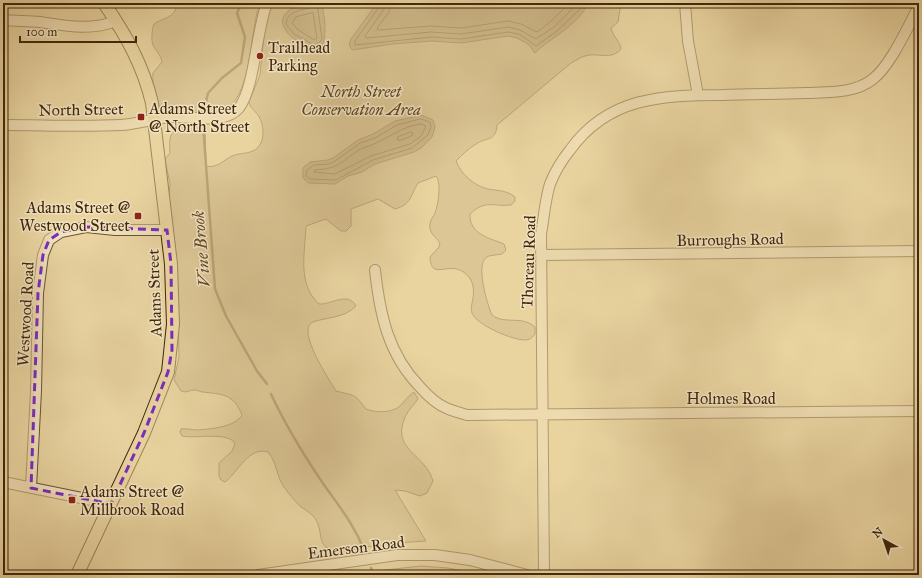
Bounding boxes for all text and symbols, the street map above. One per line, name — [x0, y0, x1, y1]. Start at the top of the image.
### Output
scale bar — [20, 18, 136, 44]
text: 100 m — [26, 25, 57, 39]
place label: Trailhead Parking — [268, 38, 330, 76]
marker: Trailhead Parking — [255, 51, 265, 61]
park label: North Street Conservation Area — [301, 82, 421, 119]
street label: North Street — [38, 99, 124, 120]
place label: Adams Street @ North Street — [148, 99, 250, 136]
marker: Adams Street @ North Street — [136, 112, 146, 122]
place label: Adams Street @ Westwood Street — [19, 198, 130, 235]
water label: Vine Brook — [188, 209, 215, 288]
marker: Adams Street @ Westwood Street — [133, 211, 143, 221]
street label: Thoreau Road — [517, 215, 540, 309]
street label: Burroughs Road — [676, 229, 784, 251]
street label: Adams Street — [143, 248, 166, 338]
street label: Westwood Road — [13, 261, 38, 367]
street label: Holmes Road — [686, 389, 776, 408]
place label: Adams Street @ Millbrook Road — [79, 482, 184, 519]
marker: Adams Street @ Millbrook Road — [67, 495, 77, 505]
north arrow — [864, 520, 904, 560]
text: N — [870, 524, 886, 541]
street label: Emerson Road — [306, 532, 406, 563]

